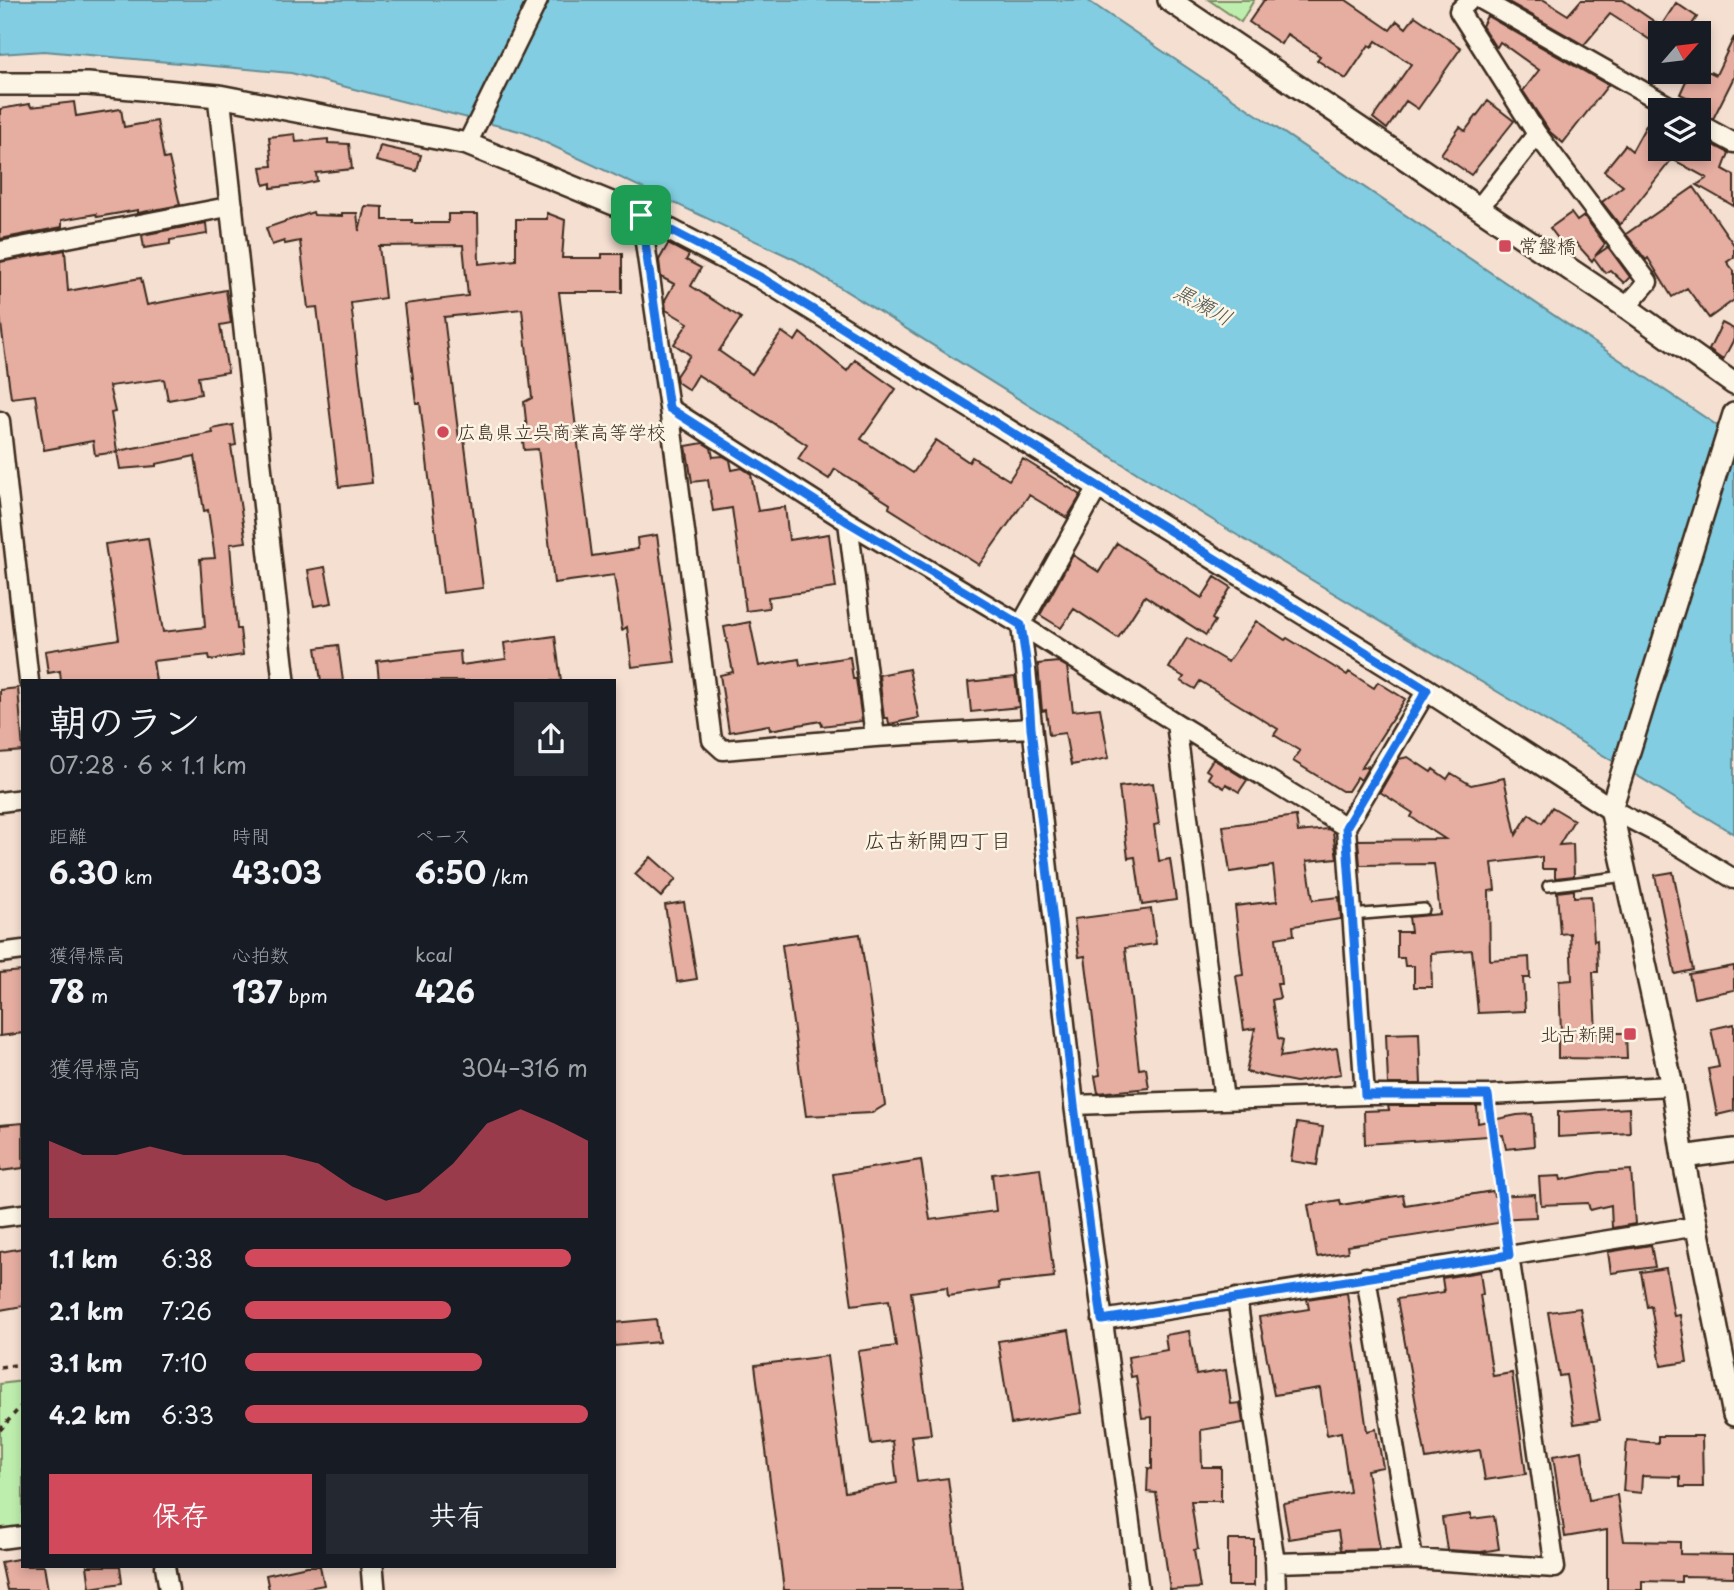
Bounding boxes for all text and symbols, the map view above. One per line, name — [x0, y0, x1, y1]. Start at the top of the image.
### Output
north arrow — [1648, 21, 1712, 84]
map controls — [1648, 21, 1711, 161]
button: layers — [1648, 98, 1711, 161]
pin — [611, 185, 671, 245]
icon: arrive — [622, 196, 660, 234]
place label: 常盤橋 — [1519, 231, 1576, 259]
marker: 常盤橋 — [1497, 238, 1513, 254]
water label: 黒瀬川 — [1169, 274, 1239, 333]
place label: 広島県立呉商業高等学校 — [457, 417, 666, 445]
marker: 広島県立呉商業高等学校 — [435, 424, 451, 440]
text: 朝のラン — [49, 692, 201, 749]
button: share — [514, 702, 588, 776]
text: 07:28 · 6 × 1.1 km — [49, 747, 247, 782]
text: 距離 — [49, 821, 87, 849]
text: 時間 — [232, 821, 270, 849]
text: ペース — [415, 821, 471, 849]
district label: 広古新開四丁目 — [865, 823, 1012, 855]
text: 6.30 — [49, 849, 118, 894]
text: 43:03 — [232, 849, 322, 894]
text: 6:50 — [415, 849, 486, 894]
text: km — [118, 862, 153, 890]
text: /km — [486, 862, 529, 890]
text: 獲得標高 — [49, 940, 125, 968]
text: 心拍数 — [232, 940, 289, 968]
text: kcal — [415, 940, 453, 968]
text: 78 — [49, 968, 85, 1013]
text: 137 — [232, 968, 282, 1013]
text: 426 — [415, 968, 475, 1013]
text: m — [85, 981, 108, 1009]
text: bpm — [282, 981, 328, 1009]
place label: 北古新開 — [1540, 1019, 1616, 1047]
marker: 北古新開 — [1622, 1026, 1638, 1042]
text: 獲得標高 — [49, 1050, 141, 1085]
text: 304–316 m — [461, 1050, 588, 1085]
text: 1.1 km — [49, 1241, 118, 1276]
text: 6:38 — [161, 1241, 213, 1276]
text: 2.1 km — [49, 1293, 124, 1328]
text: 7:26 — [161, 1293, 212, 1328]
text: 3.1 km — [49, 1345, 123, 1380]
text: 7:10 — [161, 1345, 207, 1380]
text: 4.2 km — [49, 1397, 131, 1432]
text: 6:33 — [161, 1397, 214, 1432]
button: 保存 — [49, 1474, 312, 1554]
button: 共有 — [326, 1474, 588, 1554]

